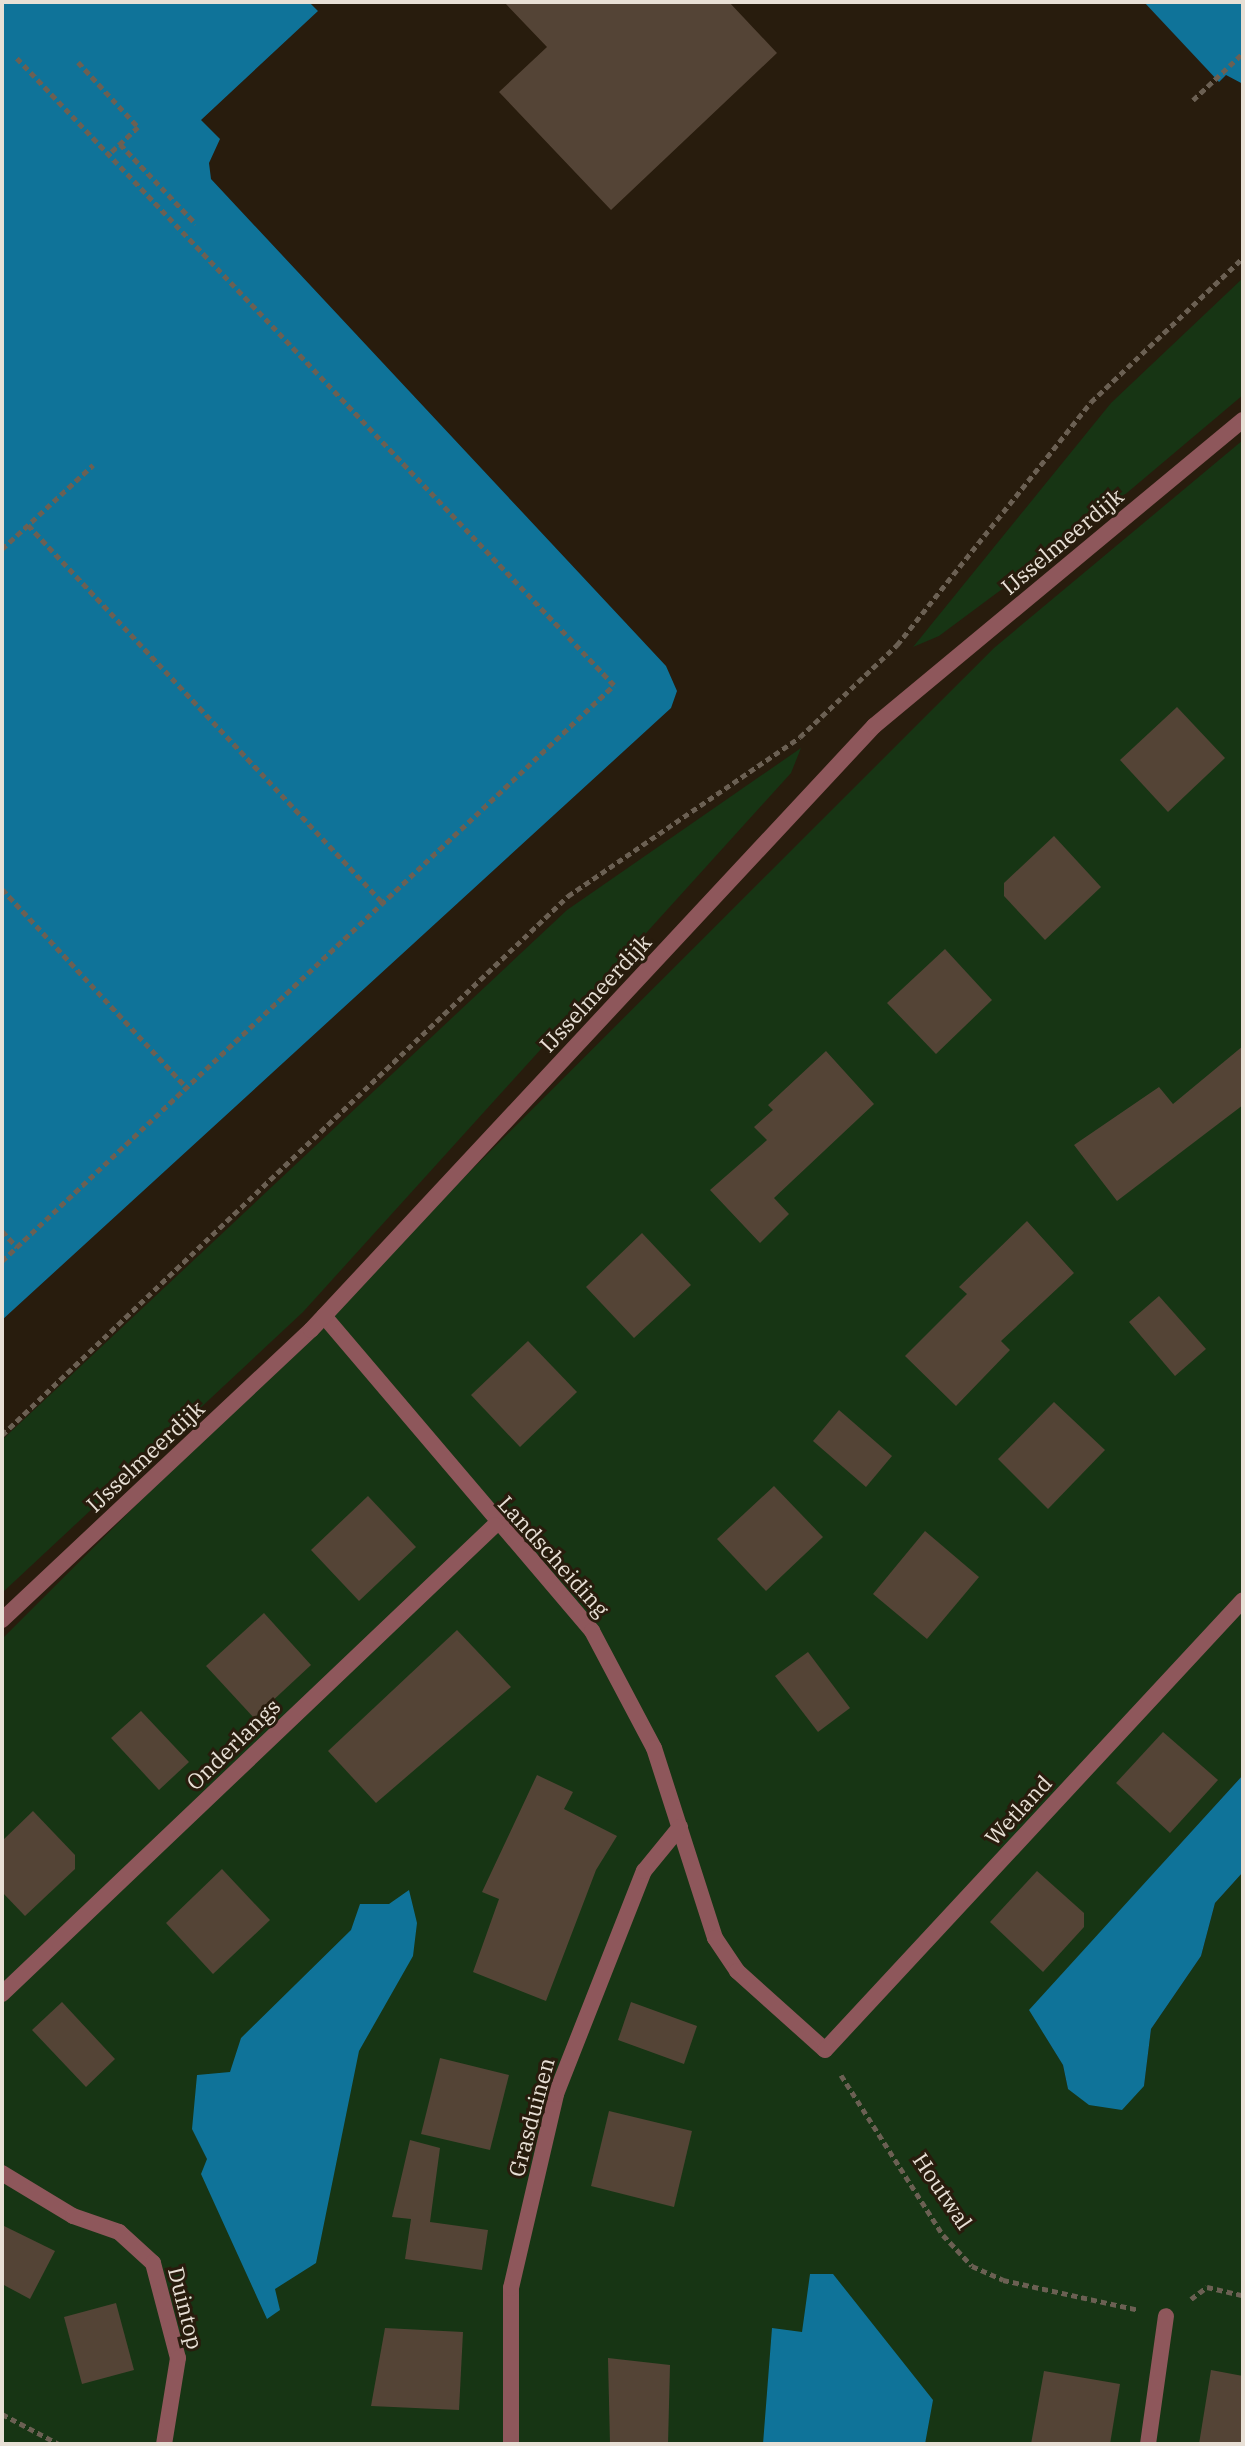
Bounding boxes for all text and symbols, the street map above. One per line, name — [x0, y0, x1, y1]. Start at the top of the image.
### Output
street label: IJsselmeerdijk — [996, 482, 1128, 600]
street label: IJsselmeerdijk — [534, 929, 656, 1057]
street label: IJsselmeerdijk — [81, 1395, 209, 1517]
street label: Landscheiding — [493, 1490, 615, 1622]
street label: Onderlangs — [181, 1693, 285, 1795]
street label: Wetland — [979, 1770, 1057, 1850]
street label: Grasduinen — [502, 2055, 560, 2179]
street label: Houtwal — [908, 2148, 978, 2234]
street label: Duintop — [163, 2264, 209, 2352]

